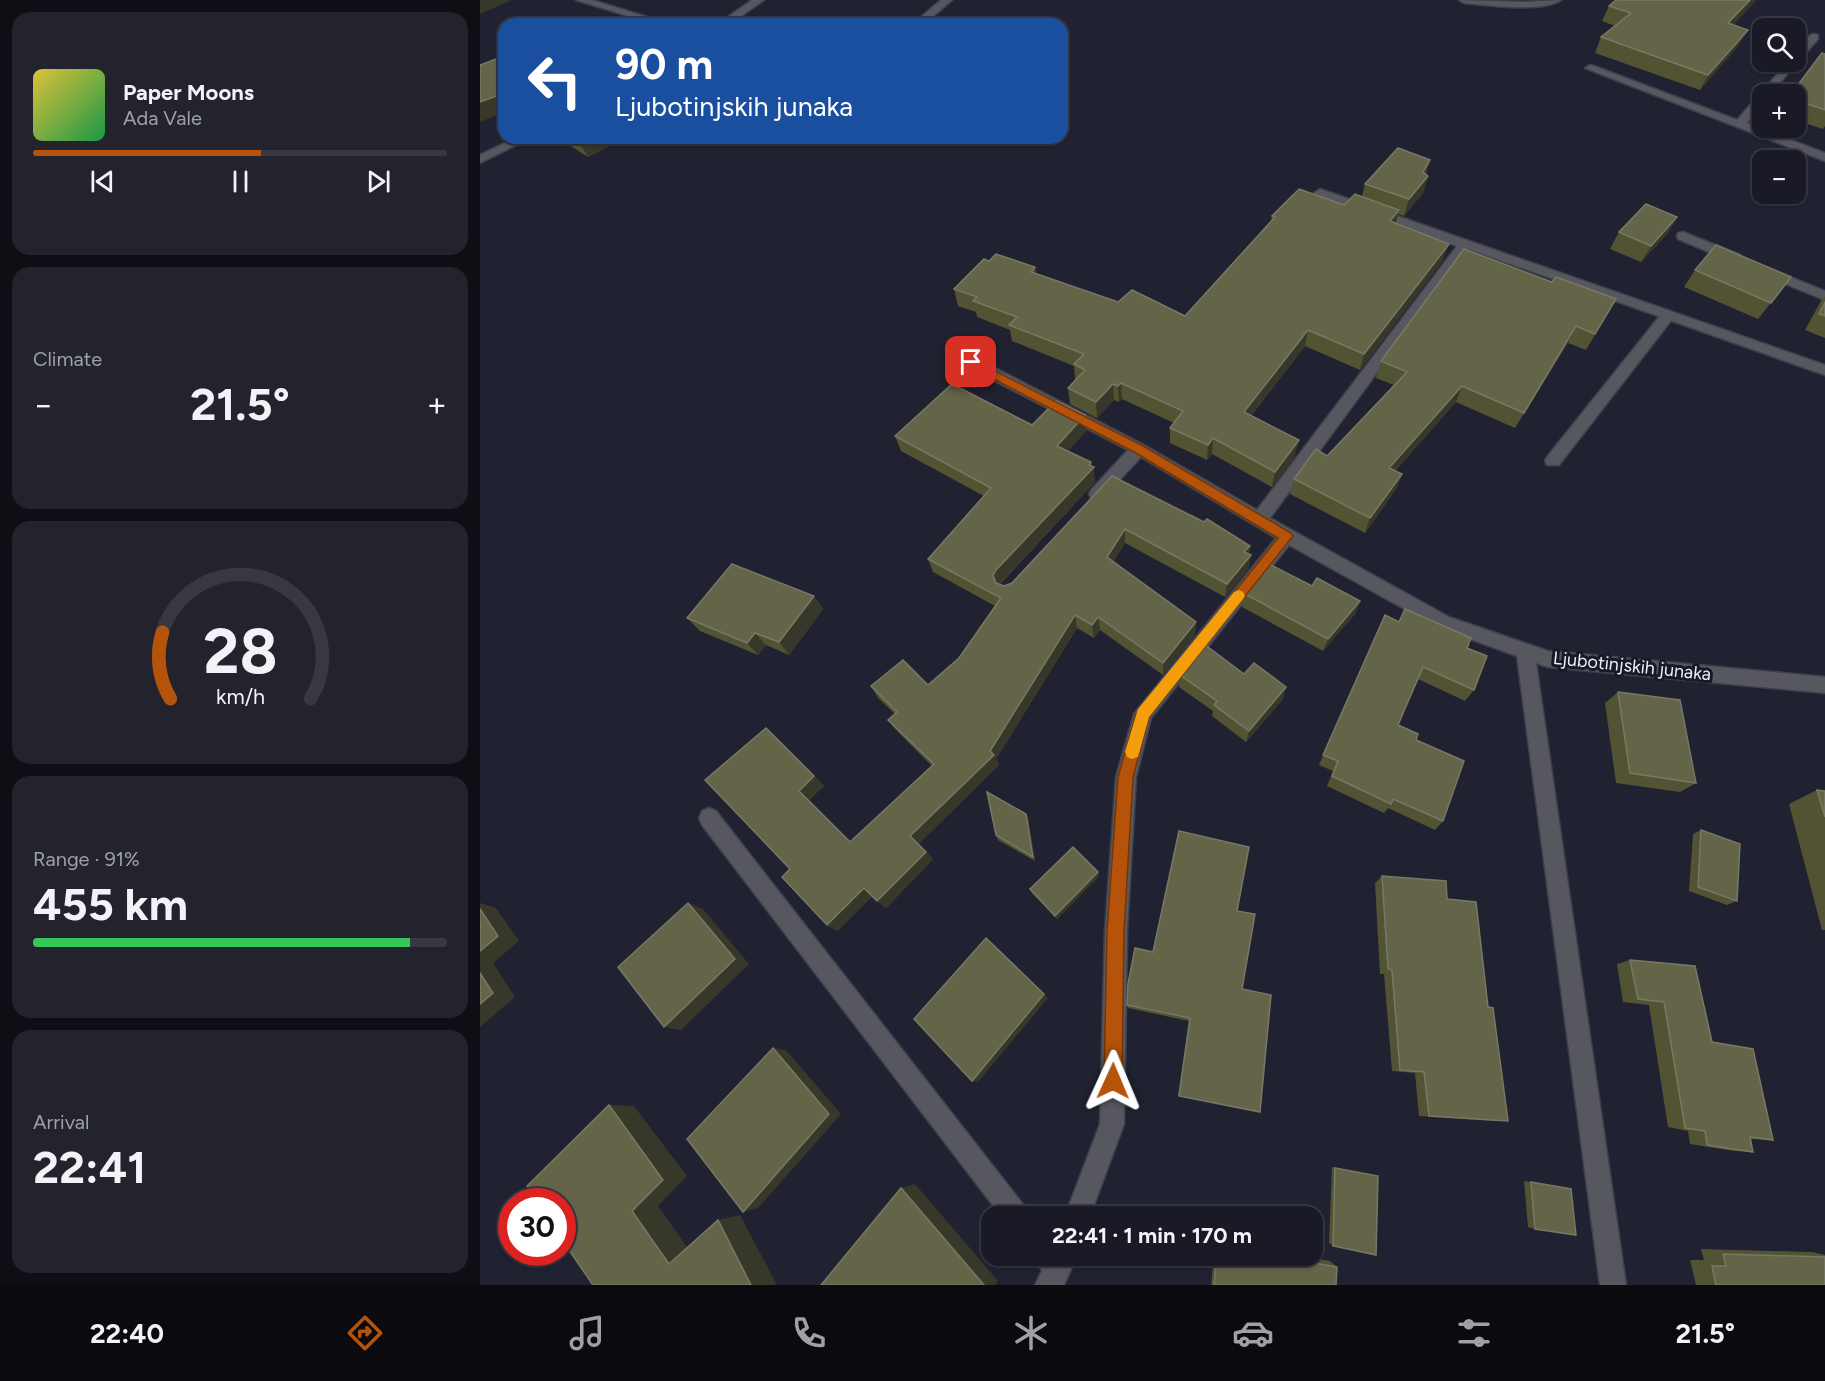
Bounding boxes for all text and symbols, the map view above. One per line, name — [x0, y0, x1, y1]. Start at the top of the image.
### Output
map controls — [1752, 18, 1806, 204]
button: search — [1752, 18, 1806, 72]
text: 90 m — [615, 39, 713, 90]
icon: left — [516, 42, 594, 120]
text: Paper Moons — [123, 79, 254, 106]
button: + — [1752, 84, 1806, 138]
text: Ljubotinjskih junaka — [615, 90, 853, 123]
text: Ada Vale — [123, 106, 202, 130]
button: − — [1752, 150, 1806, 204]
icon: previous — [86, 165, 119, 198]
icon: pause — [224, 165, 257, 198]
icon: next — [362, 165, 395, 198]
pin — [945, 336, 996, 387]
icon: arrive — [954, 345, 987, 378]
text: Climate — [33, 347, 102, 371]
text: 21.5° — [190, 377, 290, 431]
text: − — [33, 385, 54, 424]
text: + — [426, 385, 447, 424]
text: 28 — [203, 615, 277, 690]
street label: Ljubotinjskih junaka — [1552, 647, 1712, 685]
text: km/h — [216, 685, 264, 710]
text: Range · 91% — [33, 847, 140, 871]
text: 455 km — [33, 877, 188, 931]
position arrow — [1081, 1049, 1145, 1113]
text: Arrival — [33, 1110, 89, 1134]
text: 22:41 — [33, 1140, 146, 1194]
speed limit sign: 30 — [498, 1188, 576, 1266]
text: 22:41 · 1 min · 170 m — [1052, 1222, 1252, 1249]
icon: directions — [344, 1312, 386, 1354]
icon: music — [566, 1312, 608, 1354]
icon: phone — [788, 1312, 830, 1354]
icon: climate — [1010, 1312, 1052, 1354]
icon: car — [1232, 1312, 1274, 1354]
icon: filters — [1453, 1312, 1495, 1354]
text: 22:40 — [90, 1317, 164, 1350]
text: 21.5° — [1675, 1317, 1735, 1350]

